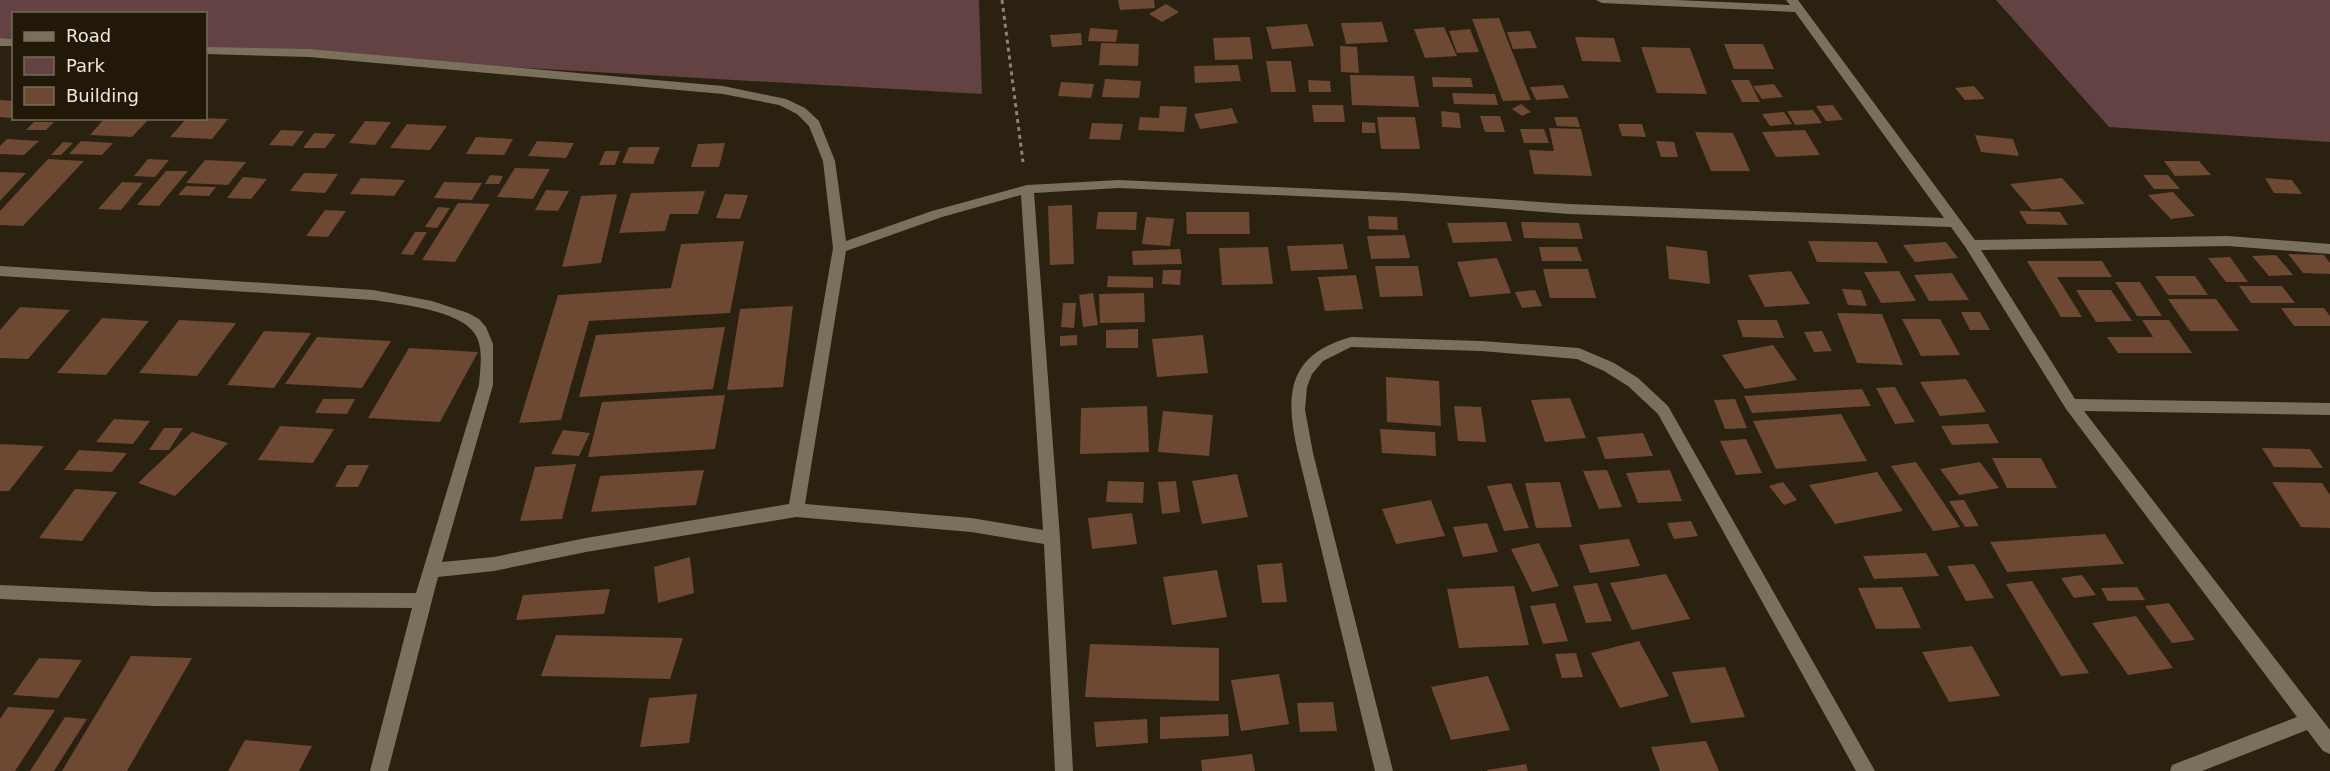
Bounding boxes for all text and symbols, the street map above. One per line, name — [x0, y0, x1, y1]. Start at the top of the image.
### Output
legend — [12, 12, 207, 120]
text: Road — [66, 25, 111, 46]
text: Park — [66, 55, 105, 76]
text: Building — [66, 85, 139, 106]

